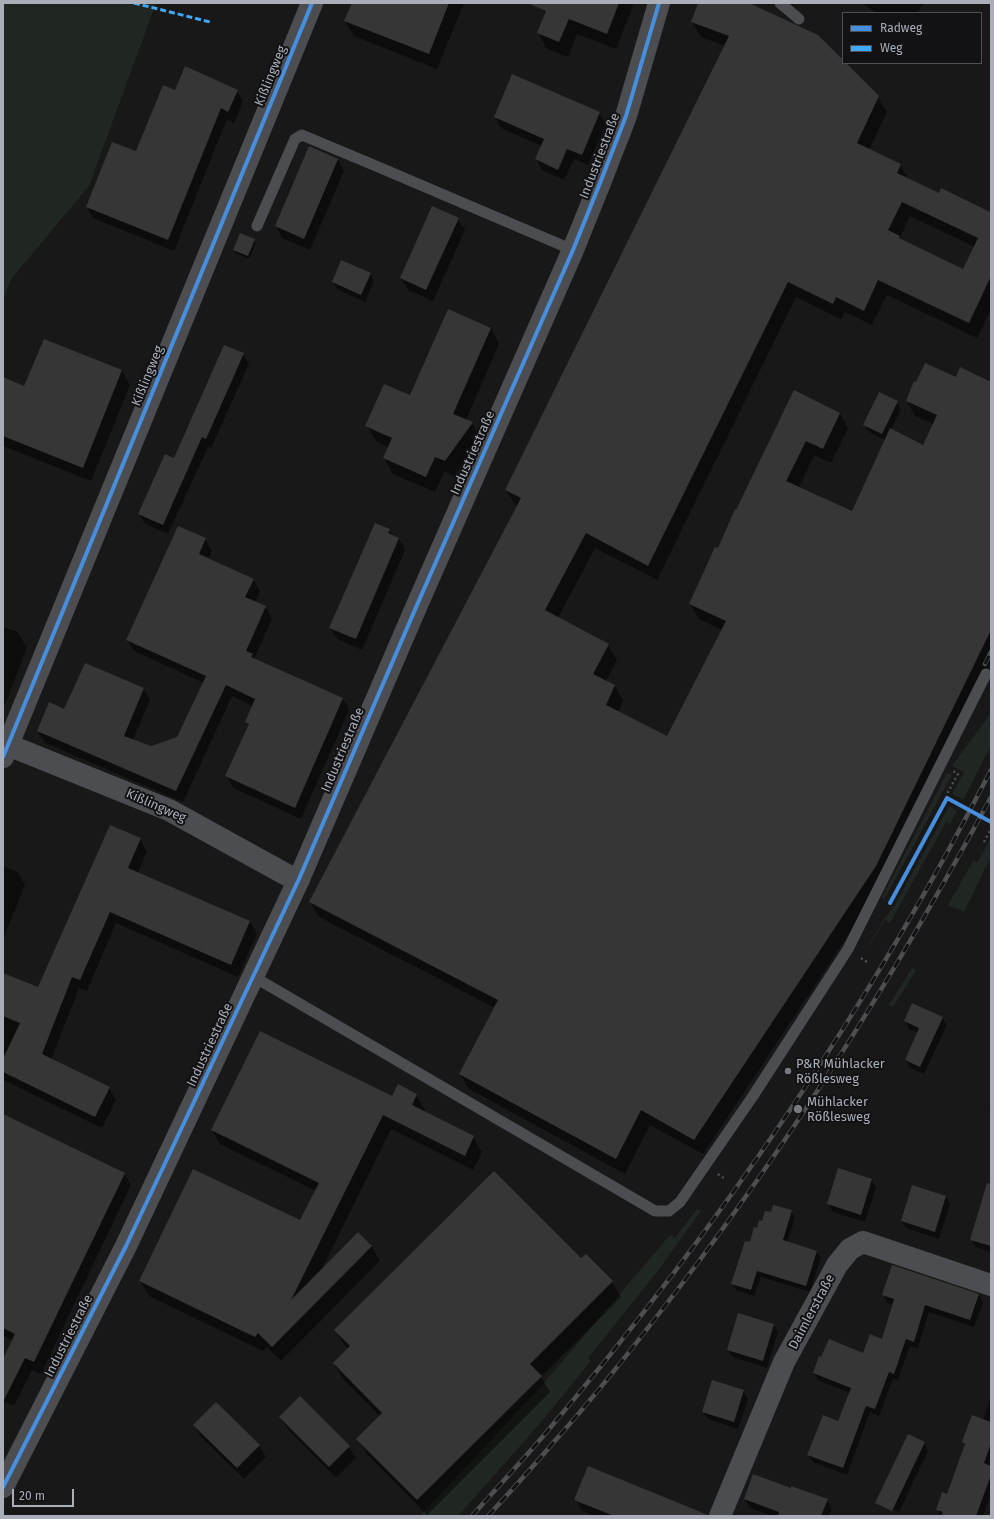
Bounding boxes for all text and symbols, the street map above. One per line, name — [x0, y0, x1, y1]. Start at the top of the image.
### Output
legend — [842, 12, 982, 64]
text: Radweg — [880, 21, 922, 35]
text: Weg — [880, 41, 903, 55]
street label: Kißlingweg — [252, 43, 290, 109]
street label: Industriestraße — [576, 111, 624, 201]
street label: Kißlingweg — [129, 343, 167, 409]
street label: Industriestraße — [447, 408, 499, 498]
street label: Industriestraße — [318, 705, 368, 795]
street label: Kißlingweg — [124, 786, 188, 826]
street label: Industriestraße — [184, 1001, 236, 1089]
place label: P&R Mühlacker Rößlesweg — [796, 1056, 885, 1087]
marker: P&R Mühlacker Rößlesweg — [783, 1066, 793, 1076]
place label: Mühlacker Rößlesweg — [807, 1094, 870, 1125]
marker: Mühlacker Rößlesweg — [792, 1103, 804, 1115]
street label: Daimlerstraße — [786, 1272, 838, 1352]
street label: Industriestraße — [42, 1292, 96, 1380]
scale bar — [14, 1481, 76, 1507]
text: 20 m — [19, 1489, 45, 1503]

